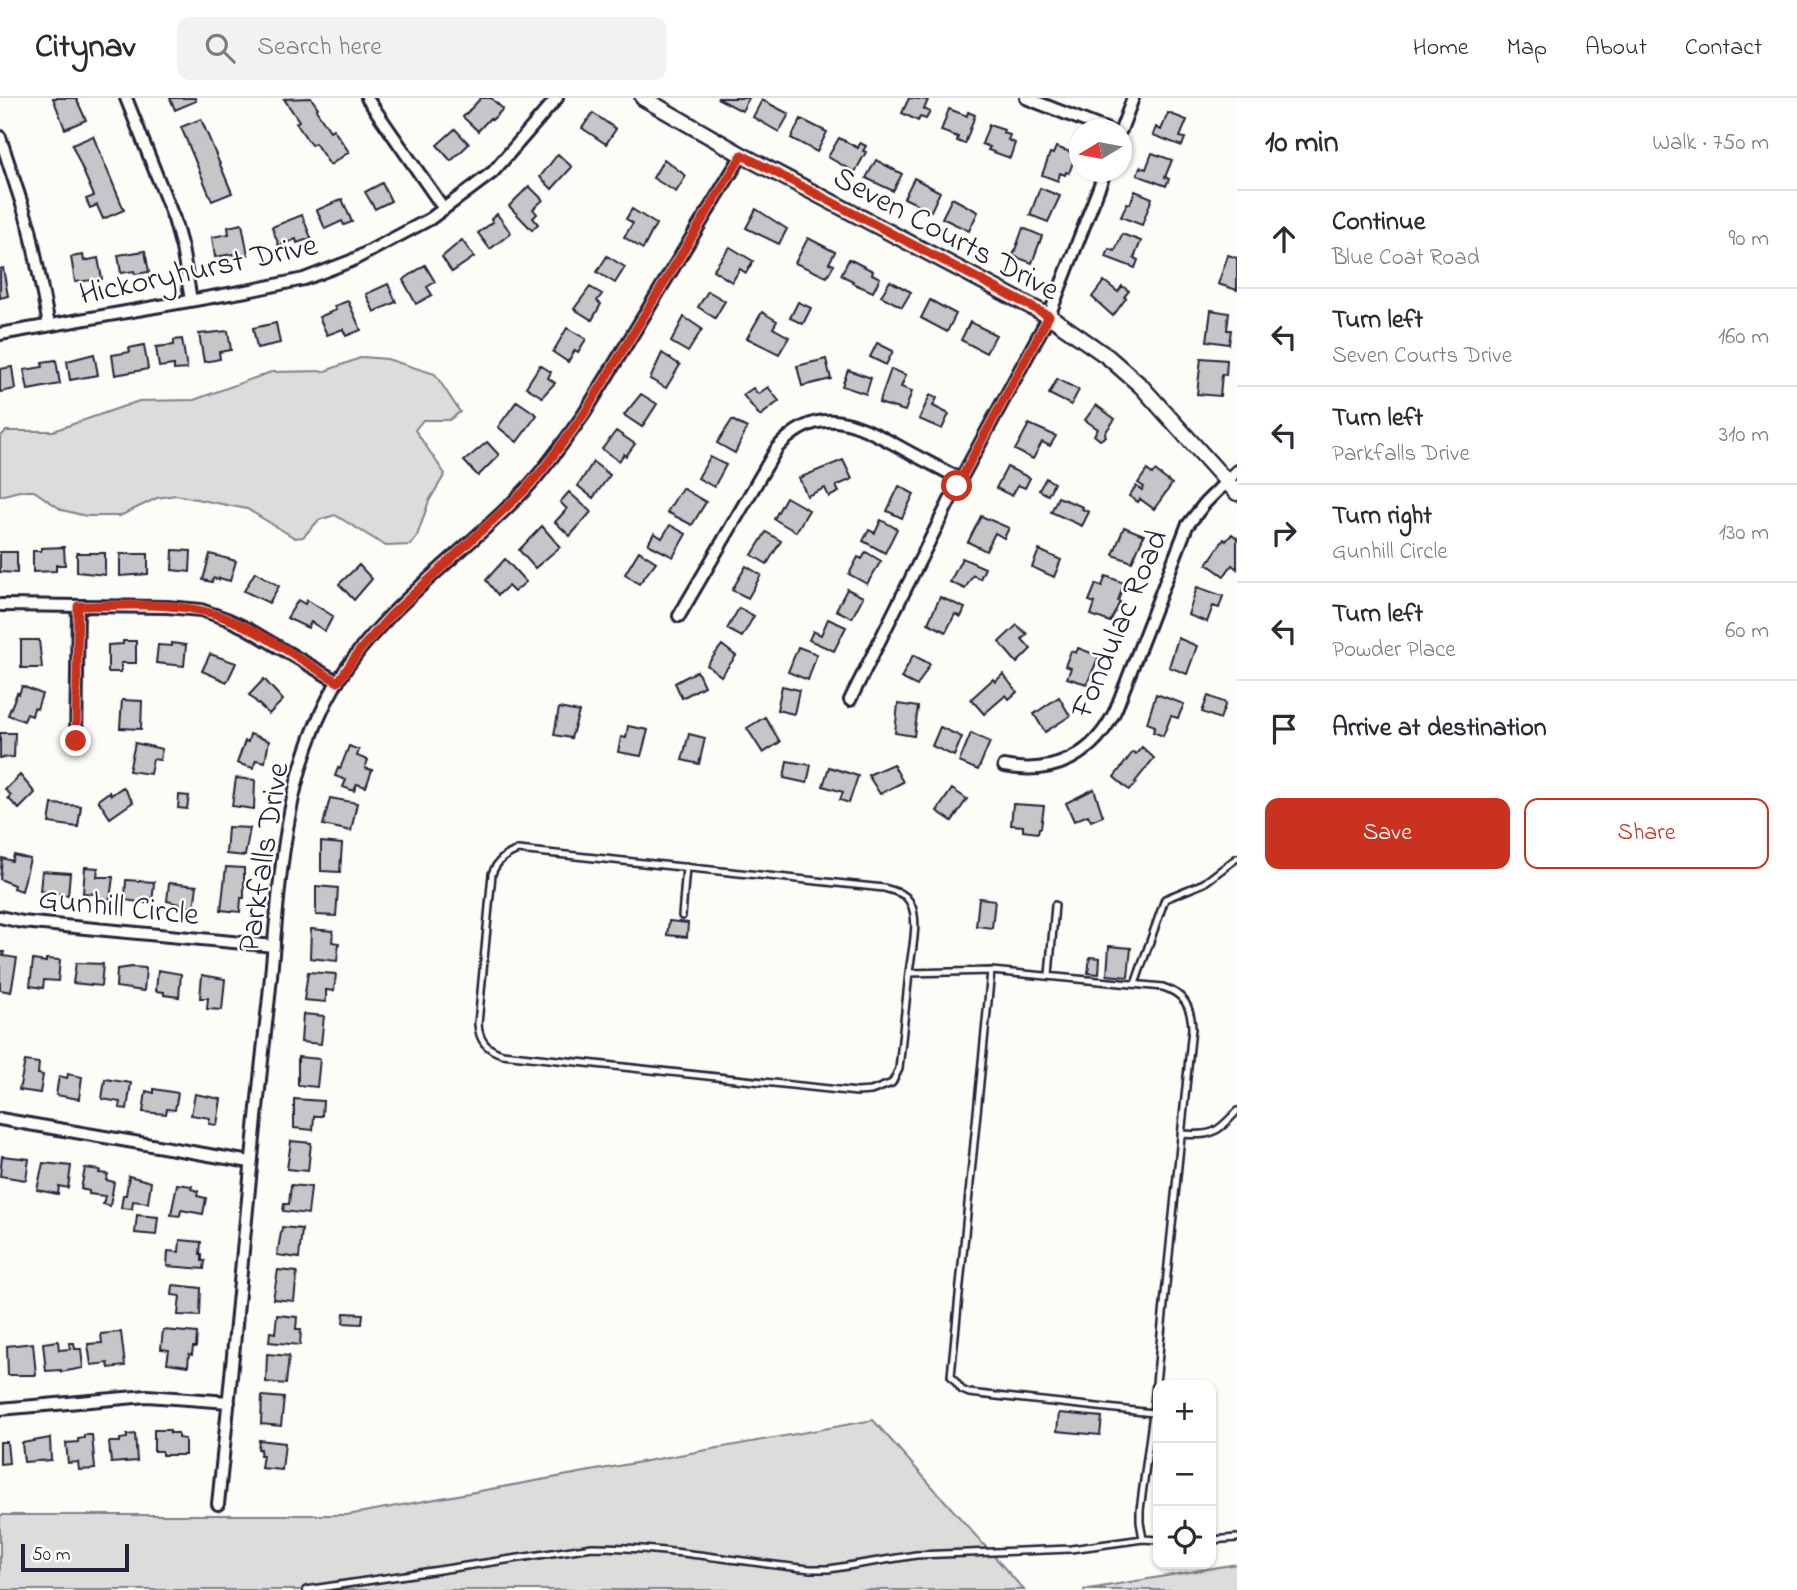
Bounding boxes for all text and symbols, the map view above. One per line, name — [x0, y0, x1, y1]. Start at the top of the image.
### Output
search box — [177, 17, 667, 80]
text: Citynav — [35, 24, 135, 72]
icon: search — [201, 29, 239, 67]
text: Search here — [257, 29, 382, 67]
text: Home — [1413, 31, 1469, 66]
text: Map — [1507, 31, 1547, 66]
text: About — [1585, 31, 1647, 66]
text: Contact — [1685, 31, 1762, 66]
north arrow — [1069, 119, 1132, 182]
text: 10 min — [1265, 122, 1338, 166]
text: Walk · 750 m — [1652, 127, 1769, 160]
street label: Seven Courts Drive — [824, 156, 1068, 315]
text: Continue — [1332, 204, 1425, 242]
icon: ahead — [1265, 220, 1303, 258]
street label: Hickoryhurst Drive — [75, 223, 323, 320]
text: 90 m — [1729, 223, 1769, 256]
text: Blue Coat Road — [1332, 242, 1480, 275]
text: Turn left — [1332, 302, 1423, 340]
icon: left — [1265, 318, 1303, 356]
text: 160 m — [1718, 321, 1769, 354]
text: Seven Courts Drive — [1332, 340, 1512, 373]
text: Turn left — [1332, 400, 1423, 438]
icon: left — [1265, 416, 1303, 454]
text: 310 m — [1719, 419, 1769, 452]
text: Parkfalls Drive — [1332, 438, 1470, 471]
route start — [941, 470, 972, 501]
text: Turn right — [1332, 498, 1432, 536]
icon: right — [1265, 514, 1303, 552]
text: 130 m — [1719, 517, 1769, 550]
street label: Fondulac Road — [1060, 523, 1182, 727]
text: Gunhill Circle — [1332, 536, 1448, 569]
text: Turn left — [1332, 596, 1423, 634]
icon: left — [1265, 612, 1303, 650]
text: 60 m — [1725, 615, 1769, 648]
text: Powder Place — [1332, 634, 1456, 667]
icon: arrive — [1265, 710, 1303, 748]
text: Arrive at destination — [1332, 710, 1547, 748]
route end — [60, 725, 91, 756]
street label: Parkfalls Drive — [227, 758, 304, 956]
button: Save — [1265, 798, 1510, 869]
button: Share — [1524, 798, 1769, 869]
street label: Gunhill Circle — [36, 877, 202, 940]
map controls — [1153, 1380, 1216, 1569]
button: + — [1153, 1380, 1216, 1443]
button: − — [1153, 1443, 1216, 1506]
button: locate — [1153, 1506, 1216, 1569]
scale bar — [21, 1541, 130, 1573]
text: 50 m — [32, 1542, 71, 1569]

